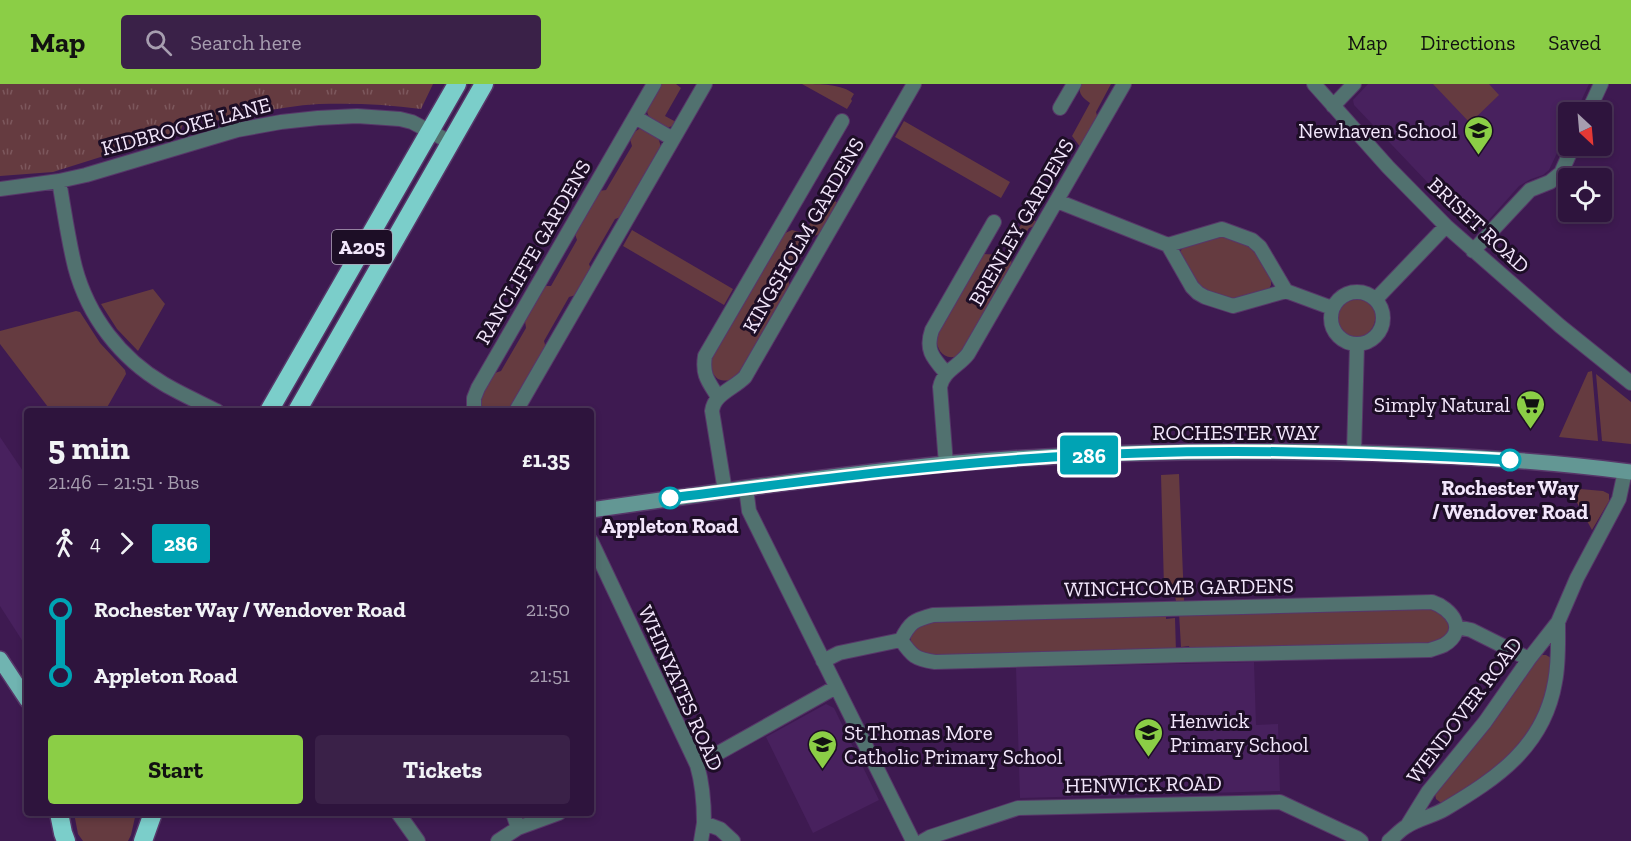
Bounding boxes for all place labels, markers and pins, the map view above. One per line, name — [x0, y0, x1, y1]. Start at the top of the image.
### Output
school or university icon: Newhaven School — [1462, 114, 1494, 156]
place label: Newhaven School — [1298, 118, 1457, 143]
supermarket icon: Simply Natural — [1515, 388, 1547, 430]
place label: Simply Natural — [1374, 392, 1510, 417]
marker: Rochester Way / Wendover Road — [1499, 449, 1521, 471]
place label: Rochester Way / Wendover Road — [1432, 475, 1588, 524]
marker: Appleton Road — [659, 487, 681, 509]
place label: Appleton Road — [602, 513, 738, 538]
place label: Henwick Primary School — [1170, 708, 1309, 757]
school or university icon: Henwick Primary School — [1133, 716, 1165, 758]
place label: St Thomas More Catholic Primary School — [844, 720, 1063, 769]
school or university icon: St Thomas More Catholic Primary School — [807, 728, 839, 770]

